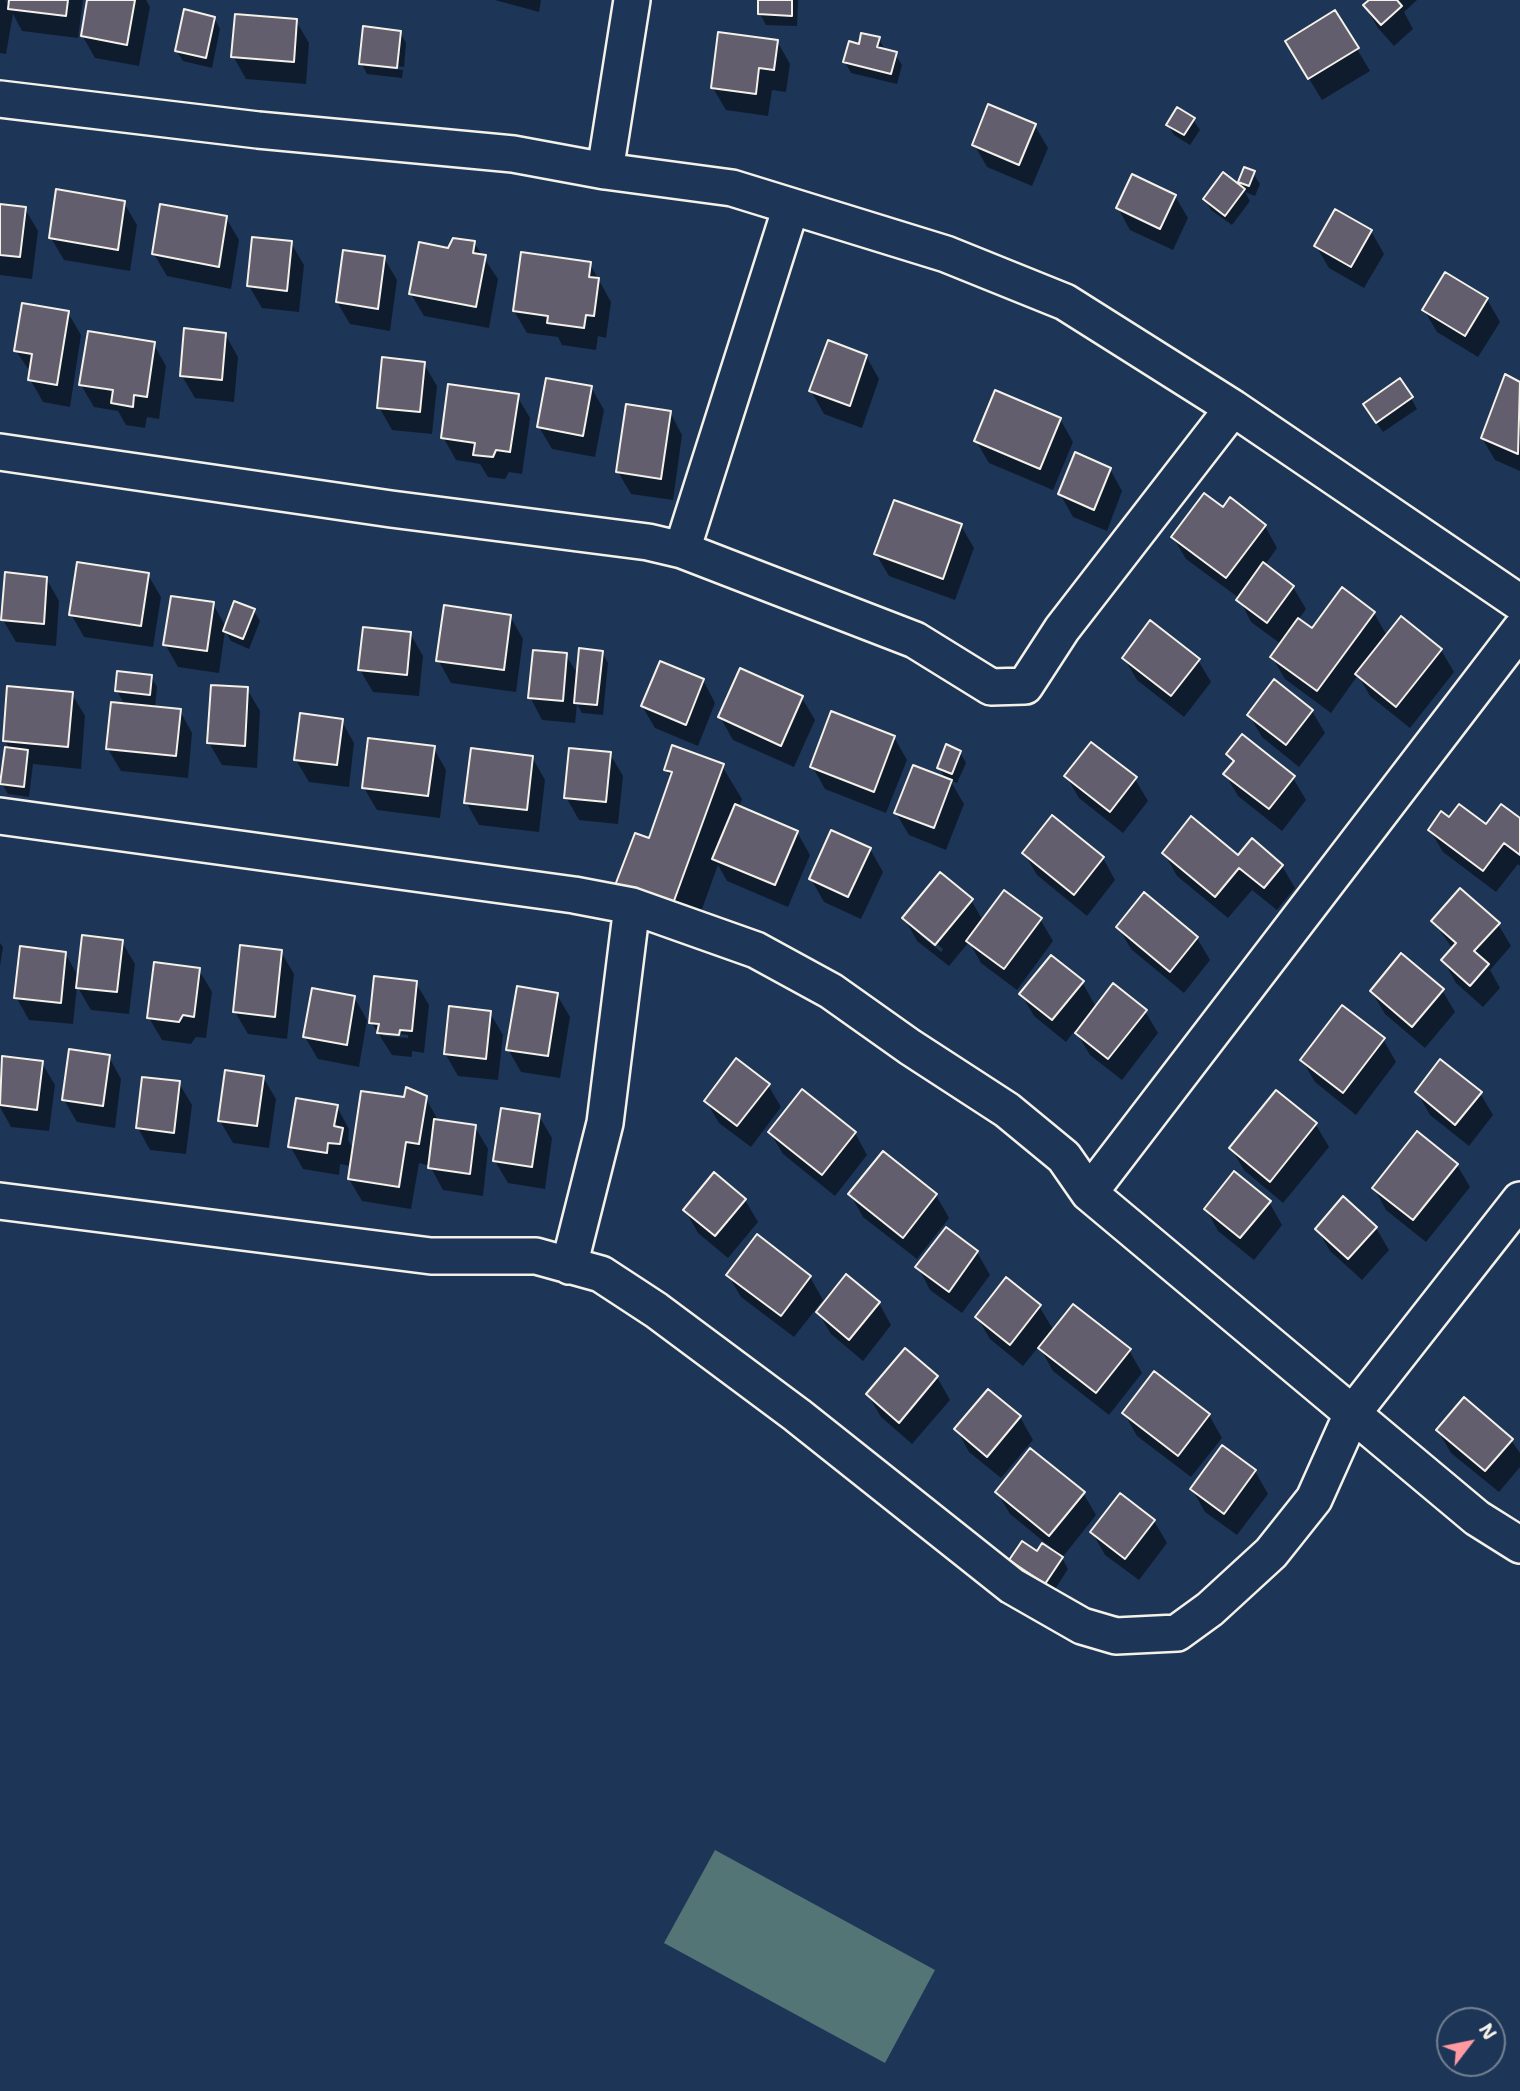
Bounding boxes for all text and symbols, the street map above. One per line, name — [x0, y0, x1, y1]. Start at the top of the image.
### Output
north arrow — [1436, 2007, 1506, 2077]
text: N — [1473, 2019, 1502, 2045]

